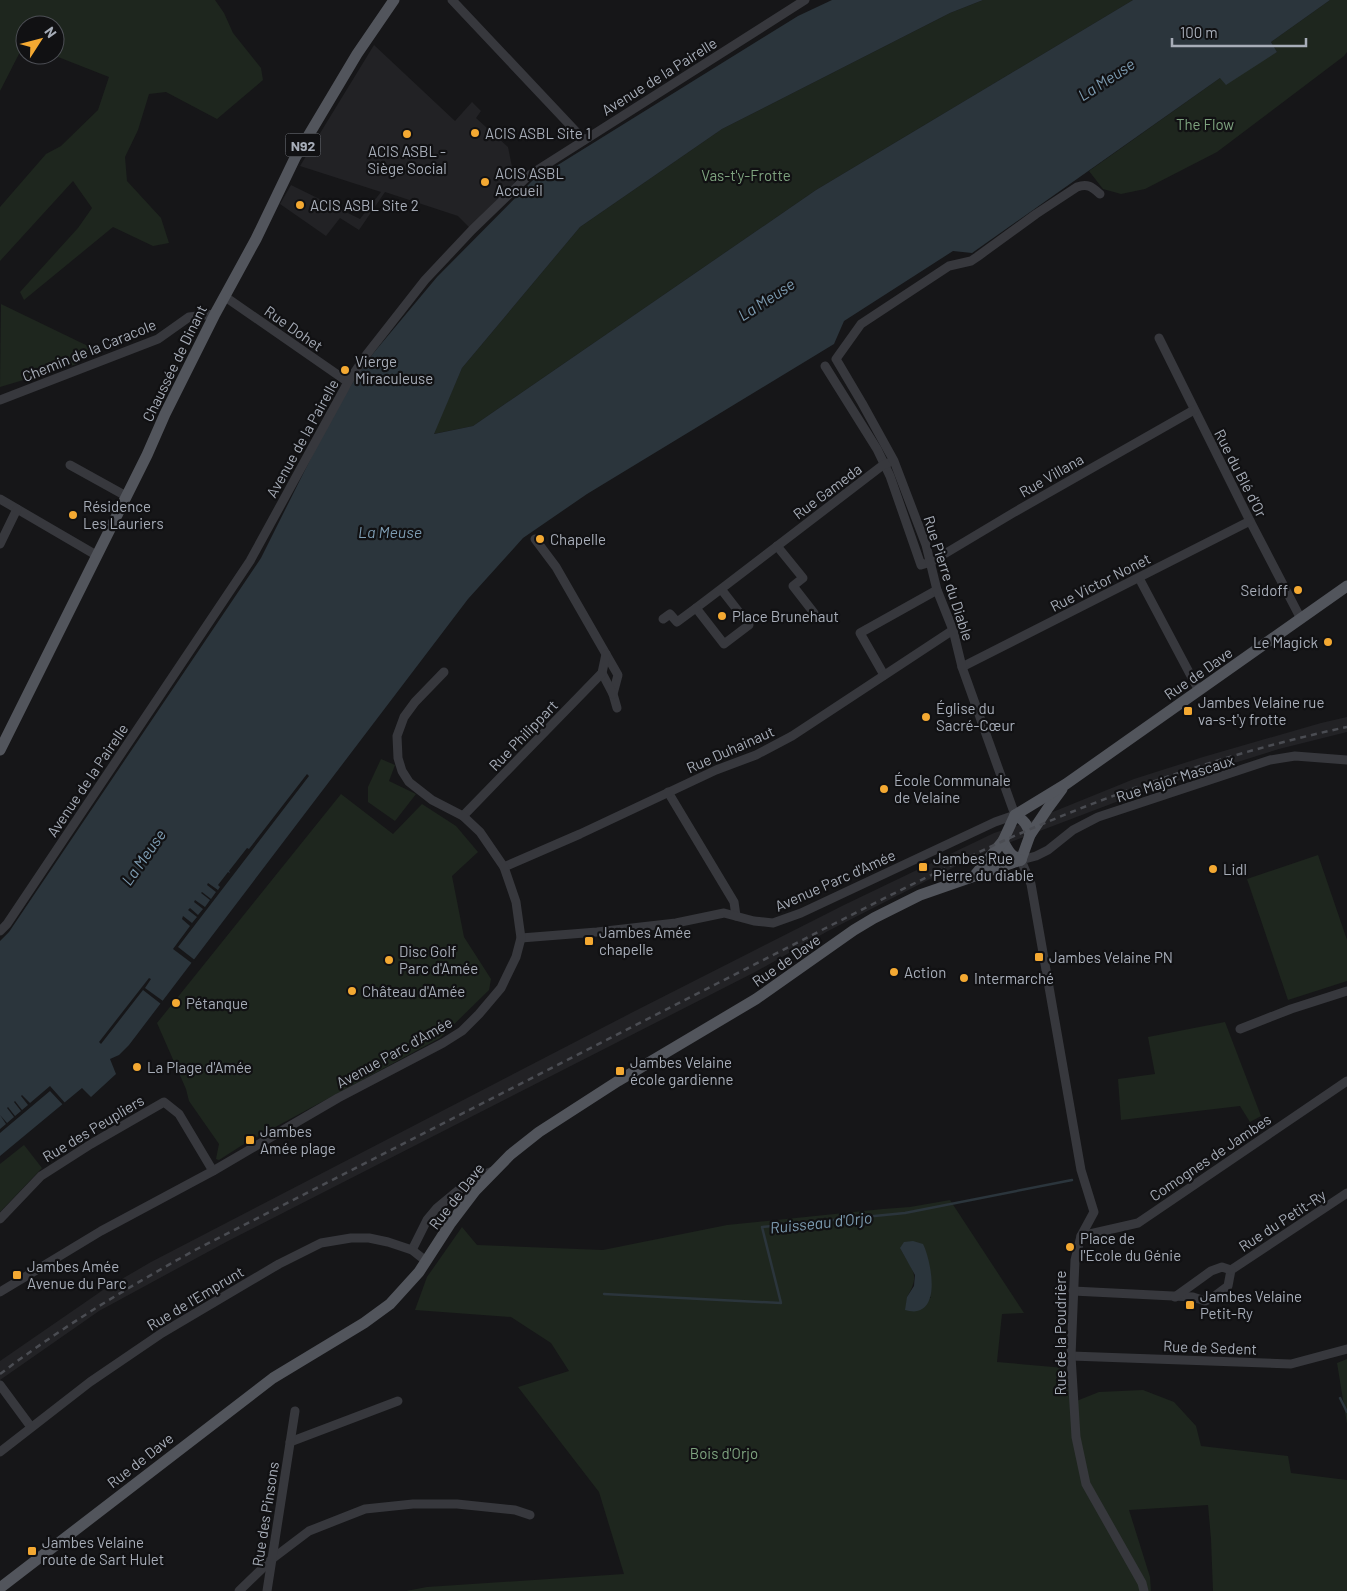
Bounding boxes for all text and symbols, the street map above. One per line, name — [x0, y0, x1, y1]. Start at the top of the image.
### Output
north arrow — [15, 15, 65, 65]
scale bar — [1172, 15, 1306, 47]
text: N — [41, 23, 61, 41]
text: 100 m — [1180, 23, 1218, 41]
street label: Avenue de la Pairelle — [598, 33, 720, 119]
water label: La Meuse — [1074, 54, 1138, 104]
park label: The Flow — [1176, 115, 1234, 133]
place label: ACIS ASBL Site 1 — [485, 124, 591, 142]
marker: ACIS ASBL Site 1 — [469, 127, 481, 139]
marker: ACIS ASBL - Siège Social — [401, 128, 413, 140]
road number: N92 — [286, 134, 320, 156]
place label: ACIS ASBL - Siège Social — [367, 142, 447, 177]
place label: ACIS ASBL Accueil — [495, 164, 564, 199]
park label: Vas-t'y-Frotte — [701, 166, 791, 184]
marker: ACIS ASBL Accueil — [479, 176, 491, 188]
place label: ACIS ASBL Site 2 — [310, 196, 419, 214]
marker: ACIS ASBL Site 2 — [294, 199, 306, 211]
water label: La Meuse — [734, 274, 798, 324]
street label: Rue Dohet — [261, 301, 327, 355]
street label: Chaussée de Dinant — [138, 302, 210, 424]
street label: Chemin de la Caracole — [19, 315, 159, 385]
place label: Vierge Miraculeuse — [355, 352, 433, 387]
marker: Vierge Miraculeuse — [339, 364, 351, 376]
street label: Avenue de la Pairelle — [262, 376, 342, 500]
street label: Rue du Blé d'Or — [1211, 426, 1271, 520]
street label: Rue Villana — [1016, 449, 1086, 501]
street label: Rue Gameda — [789, 459, 865, 523]
place label: Résidence Les Lauriers — [83, 497, 164, 532]
marker: Résidence Les Lauriers — [67, 509, 79, 521]
street label: Rue Pierre du Diable — [920, 513, 978, 643]
water label: La Meuse — [358, 522, 422, 541]
place label: Chapelle — [550, 530, 606, 548]
marker: Chapelle — [534, 533, 546, 545]
street label: Rue Victor Nonet — [1047, 549, 1153, 615]
place label: Seidoff — [1240, 581, 1288, 599]
marker: Seidoff — [1292, 584, 1304, 596]
place label: Place Brunehaut — [732, 607, 839, 625]
marker: Place Brunehaut — [716, 610, 728, 622]
place label: Le Magick — [1253, 633, 1318, 651]
marker: Le Magick — [1322, 636, 1334, 648]
street label: Rue de Dave — [1160, 643, 1236, 703]
place label: Jambes Velaine rue va-s-t'y frotte — [1198, 693, 1324, 728]
street label: Rue Philippart — [485, 696, 561, 774]
place label: Église du Sacré-Cœur — [936, 699, 1015, 734]
marker: Jambes Velaine rue va-s-t'y frotte — [1182, 705, 1194, 717]
marker: Église du Sacré-Cœur — [920, 711, 932, 723]
street label: Avenue de la Pairelle — [42, 720, 132, 840]
street label: Rue Duhainaut — [683, 722, 777, 776]
street label: Rue Major Mascaux — [1114, 750, 1236, 806]
place label: École Communale de Velaine — [894, 771, 1011, 806]
marker: École Communale de Velaine — [878, 783, 890, 795]
water label: La Meuse — [117, 825, 169, 889]
street label: Avenue Parc d'Amée — [772, 845, 898, 915]
place label: Jambes Rue Pierre du diable — [933, 849, 1034, 884]
place label: Lidl — [1223, 860, 1247, 878]
marker: Jambes Rue Pierre du diable — [917, 861, 929, 873]
marker: Lidl — [1207, 863, 1219, 875]
place label: Jambes Amée chapelle — [599, 923, 691, 958]
street label: Rue de Dave — [748, 930, 824, 990]
marker: Jambes Amée chapelle — [583, 935, 595, 947]
place label: Disc Golf Parc d'Amée — [399, 942, 478, 977]
place label: Jambes Velaine PN — [1049, 948, 1173, 966]
marker: Jambes Velaine PN — [1033, 951, 1045, 963]
marker: Disc Golf Parc d'Amée — [383, 954, 395, 966]
place label: Action — [904, 963, 946, 981]
marker: Action — [888, 966, 900, 978]
place label: Intermarché — [974, 969, 1054, 987]
marker: Intermarché — [958, 972, 970, 984]
place label: Château d'Amée — [362, 982, 465, 1000]
marker: Château d'Amée — [346, 985, 358, 997]
place label: Pétanque — [186, 994, 248, 1012]
marker: Pétanque — [170, 997, 182, 1009]
street label: Avenue Parc d'Amée — [333, 1013, 455, 1091]
place label: Jambes Velaine école gardienne — [630, 1053, 734, 1088]
place label: La Plage d'Amée — [147, 1058, 252, 1076]
marker: La Plage d'Amée — [131, 1061, 143, 1073]
marker: Jambes Velaine école gardienne — [614, 1065, 626, 1077]
street label: Rue des Peupliers — [39, 1091, 147, 1165]
street label: Comognes de Jambes — [1146, 1110, 1274, 1204]
place label: Jambes Amée plage — [260, 1122, 336, 1157]
marker: Jambes Amée plage — [244, 1134, 256, 1146]
street label: Rue de Dave — [425, 1159, 487, 1233]
street label: Rue du Petit-Ry — [1235, 1185, 1329, 1255]
water label: Ruisseau d'Orjo — [769, 1207, 873, 1237]
place label: Place de l'Ecole du Génie — [1080, 1229, 1181, 1264]
marker: Place de l'Ecole du Génie — [1064, 1241, 1076, 1253]
place label: Jambes Amée Avenue du Parc — [27, 1257, 127, 1292]
street label: Rue de l'Emprunt — [143, 1262, 247, 1334]
marker: Jambes Amée Avenue du Parc — [11, 1269, 23, 1281]
street label: Rue de la Poudrière — [1051, 1270, 1069, 1396]
place label: Jambes Velaine Petit-Ry — [1200, 1287, 1302, 1322]
marker: Jambes Velaine Petit-Ry — [1184, 1299, 1196, 1311]
street label: Rue de Sedent — [1163, 1336, 1257, 1358]
street label: Rue de Dave — [103, 1429, 177, 1491]
park label: Bois d'Orjo — [690, 1444, 758, 1462]
street label: Rue des Pinsons — [248, 1460, 282, 1568]
place label: Jambes Velaine route de Sart Hulet — [42, 1533, 164, 1568]
marker: Jambes Velaine route de Sart Hulet — [26, 1545, 38, 1557]

